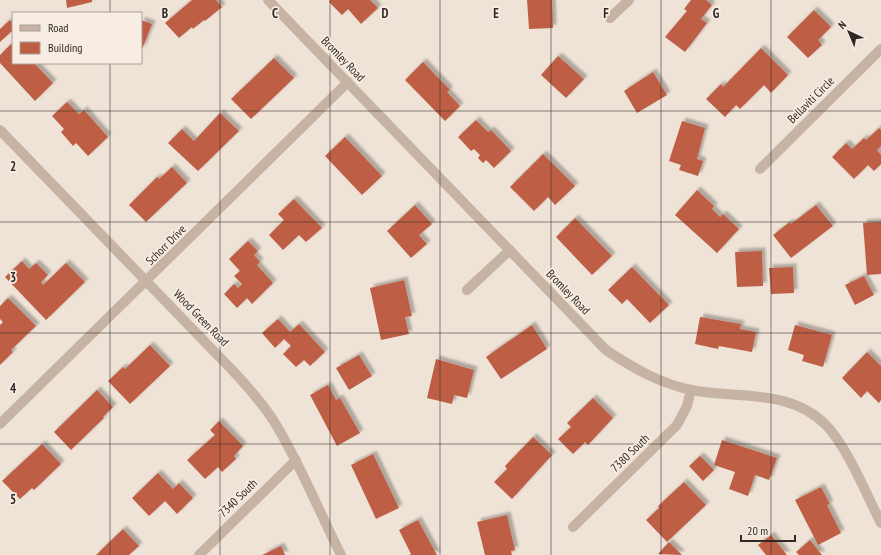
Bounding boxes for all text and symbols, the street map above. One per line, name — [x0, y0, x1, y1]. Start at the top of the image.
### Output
text: B — [162, 5, 168, 22]
text: C — [272, 5, 278, 22]
text: D — [382, 5, 389, 22]
text: E — [493, 5, 499, 22]
text: F — [603, 5, 609, 22]
text: G — [713, 5, 720, 22]
legend — [12, 12, 142, 64]
north arrow — [829, 12, 869, 52]
text: N — [835, 18, 849, 32]
text: Road — [48, 20, 68, 35]
street label: Bromley Road — [318, 33, 368, 84]
text: Building — [48, 40, 83, 55]
street label: Bellaviti Circle — [784, 73, 837, 126]
text: 2 — [10, 158, 16, 175]
street label: Schorr Drive — [142, 221, 189, 268]
street label: Bromley Road — [543, 266, 593, 317]
text: 3 — [10, 269, 16, 286]
street label: Wood Green Road — [171, 286, 232, 349]
text: 4 — [10, 380, 17, 397]
street label: 7380 South — [607, 430, 652, 475]
street label: 7340 South — [215, 475, 260, 520]
text: 5 — [10, 491, 16, 508]
scale bar — [741, 517, 795, 543]
text: 20 m — [747, 523, 768, 538]

